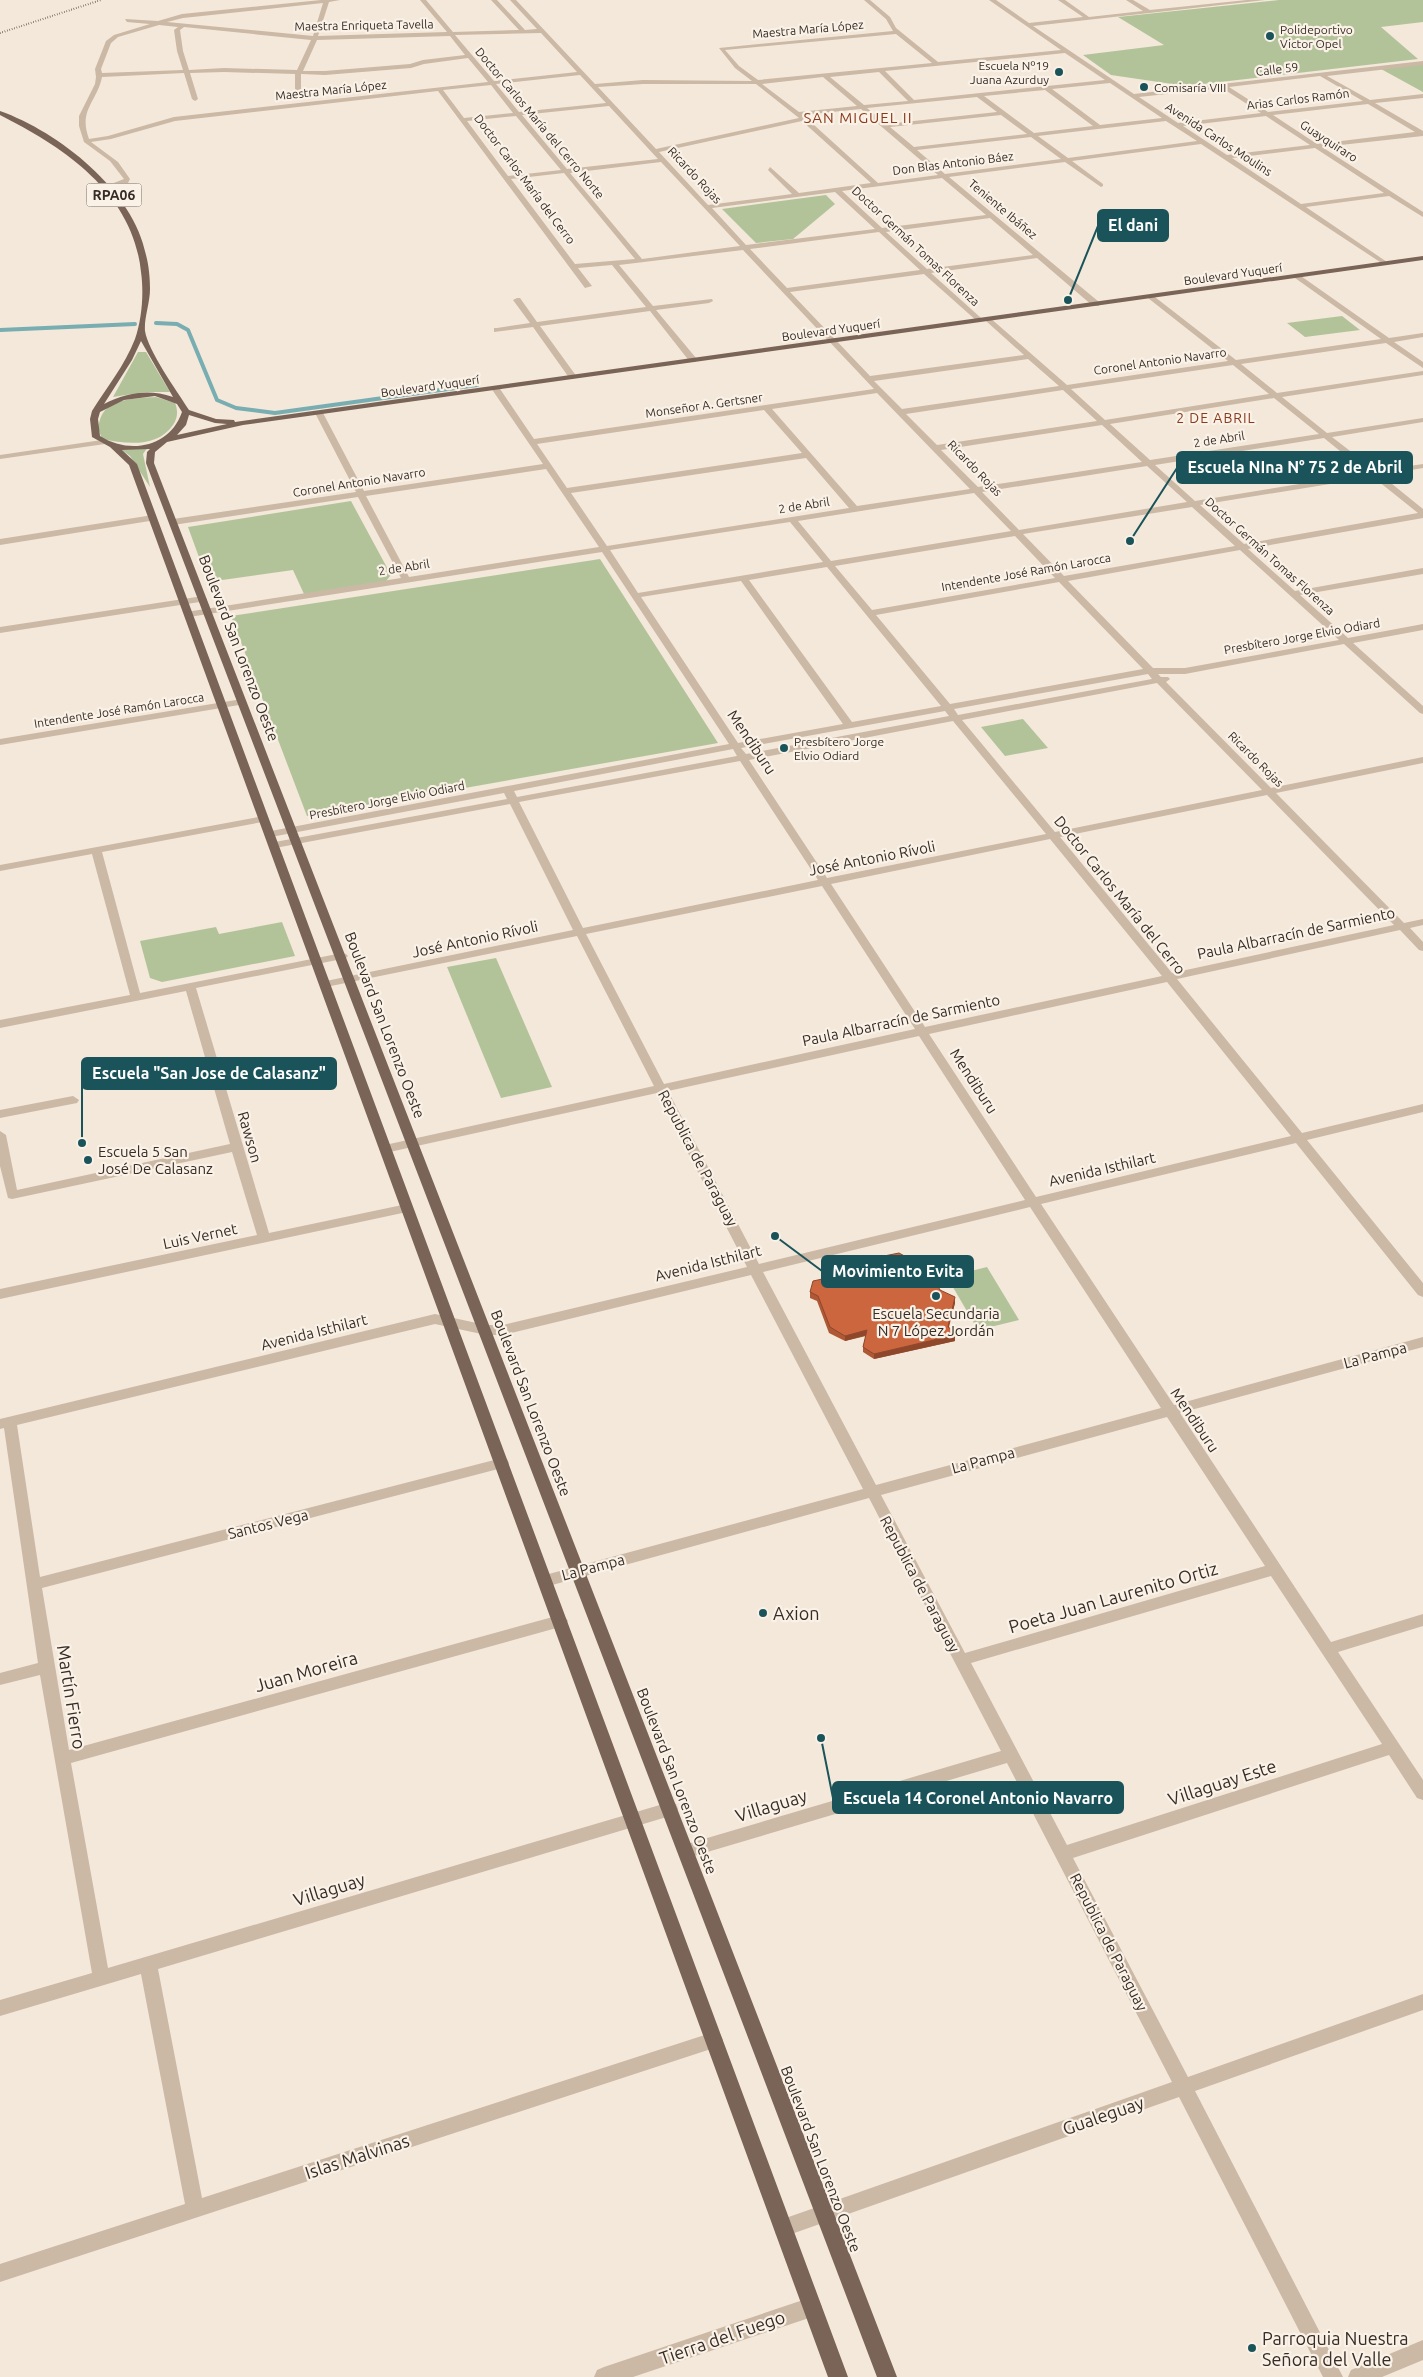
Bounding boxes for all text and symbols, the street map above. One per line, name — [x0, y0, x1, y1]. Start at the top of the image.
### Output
street label: Maestra Enriqueta Tavella — [294, 17, 434, 33]
street label: Maestra María López — [752, 18, 865, 40]
place label: Polideportivo Victor Opel — [1280, 23, 1353, 50]
marker: Polideportivo Victor Opel — [1264, 30, 1276, 42]
street label: Doctor Carlos María del Cerro Norte — [472, 44, 608, 202]
place label: Escuela Nº19 Juana Azurduy — [970, 59, 1049, 86]
street label: Calle 59 — [1255, 60, 1299, 78]
marker: Escuela Nº19 Juana Azurduy — [1053, 66, 1065, 78]
street label: Maestra María López — [275, 78, 388, 102]
marker: Comisaría VIII — [1138, 81, 1150, 93]
place label: Comisaría VIII — [1154, 81, 1226, 94]
street label: Arias Carlos Ramón — [1246, 86, 1350, 112]
street label: Avenida Carlos Moulins — [1163, 100, 1275, 178]
district label: SAN MIGUEL II — [804, 109, 913, 126]
street label: Doctor Carlos María del Cerro — [471, 111, 579, 247]
street label: Guayquiraro — [1298, 118, 1360, 164]
street label: Ricardo Rojas — [666, 144, 724, 206]
street label: Don Blas Antonio Báez — [892, 149, 1015, 177]
street label: Teniente Ibáñez — [966, 177, 1040, 242]
road number: RPA06 — [86, 184, 142, 206]
street label: Doctor Germán Tomas Florenza — [850, 184, 982, 308]
callout: El dani — [1098, 210, 1168, 241]
text: El dani — [1108, 216, 1158, 234]
street label: Boulevard Yuquerí — [1183, 261, 1284, 287]
street label: Boulevard Yuquerí — [781, 317, 882, 343]
street label: Coronel Antonio Navarro — [1093, 345, 1227, 377]
street label: Boulevard Yuquerí — [380, 373, 481, 399]
street label: Monseñor A. Gertsner — [645, 390, 764, 420]
district label: 2 DE ABRIL — [1176, 410, 1256, 426]
street label: 2 de Abril — [1193, 429, 1245, 449]
street label: Ricardo Rojas — [945, 438, 1005, 498]
callout: Escuela NIna N° 75 2 de Abril — [1177, 452, 1412, 483]
text: Escuela NIna N° 75 2 de Abril — [1188, 458, 1403, 476]
street label: Coronel Antonio Navarro — [292, 465, 426, 499]
street label: 2 de Abril — [778, 495, 830, 515]
street label: Doctor Germán Tomas Florenza — [1203, 495, 1337, 617]
street label: Intendente José Ramón Larocca — [940, 551, 1112, 593]
street label: Boulevard San Lorenzo Oeste — [196, 553, 282, 743]
street label: 2 de Abril — [378, 557, 430, 577]
street label: Presbítero Jorge Elvio Odiard — [1223, 616, 1381, 656]
street label: Intendente José Ramón Larocca — [33, 690, 205, 730]
street label: Mendiburu — [724, 707, 780, 777]
street label: Ricardo Rojas — [1226, 729, 1286, 789]
place label: Presbítero Jorge Elvio Odiard — [794, 735, 884, 762]
marker: Presbítero Jorge Elvio Odiard — [778, 742, 790, 754]
street label: Presbítero Jorge Elvio Odiard — [308, 779, 466, 821]
street label: Doctor Carlos María del Cerro — [1051, 812, 1189, 978]
street label: José Antonio Rívoli — [807, 837, 937, 879]
street label: Paula Albarracín de Sarmiento — [1195, 904, 1397, 962]
street label: José Antonio Rívoli — [410, 917, 540, 961]
street label: Boulevard San Lorenzo Oeste — [342, 930, 428, 1120]
street label: Paula Albarracín de Sarmiento — [800, 991, 1002, 1049]
street label: Mendiburu — [947, 1045, 1001, 1117]
callout: Escuela "San Jose de Calasanz" — [82, 1058, 336, 1089]
text: Escuela "San Jose de Calasanz" — [92, 1064, 326, 1082]
street label: Republica de Paraguay — [655, 1087, 741, 1229]
street label: Rawson — [235, 1109, 265, 1165]
place label: Escuela 5 San José De Calasanz — [98, 1143, 213, 1177]
street label: Avenida Isthilart — [1047, 1148, 1157, 1190]
marker: Escuela 5 San José De Calasanz — [82, 1154, 94, 1166]
street label: Luis Vernet — [161, 1220, 239, 1252]
street label: Avenida Isthilart — [653, 1242, 763, 1284]
callout: Movimiento Evita — [822, 1256, 973, 1287]
text: Movimiento Evita — [832, 1262, 964, 1280]
marker: Escuela Secundaria N 7 López Jordán — [930, 1290, 942, 1302]
place label: Escuela Secundaria N 7 López Jordán — [872, 1305, 1000, 1339]
street label: Boulevard San Lorenzo Oeste — [488, 1308, 574, 1498]
street label: Avenida Isthilart — [259, 1311, 369, 1353]
street label: La Pampa — [1342, 1338, 1408, 1372]
street label: Mendiburu — [1167, 1385, 1223, 1455]
street label: La Pampa — [950, 1443, 1016, 1477]
street label: Santos Vega — [226, 1506, 310, 1542]
street label: Republica de Paraguay — [877, 1513, 963, 1655]
street label: La Pampa — [560, 1550, 626, 1584]
street label: Poeta Juan Laurenito Ortiz — [1006, 1558, 1220, 1636]
place label: Axion — [773, 1603, 819, 1623]
marker: Axion — [757, 1607, 769, 1619]
street label: Martín Fierro — [54, 1643, 90, 1751]
street label: Juan Moreira — [252, 1647, 360, 1695]
street label: Boulevard San Lorenzo Oeste — [634, 1686, 720, 1876]
street label: Villaguay Este — [1165, 1755, 1279, 1809]
callout: Escuela 14 Coronel Antonio Navarro — [833, 1782, 1123, 1813]
street label: Villaguay — [733, 1785, 809, 1825]
text: Escuela 14 Coronel Antonio Navarro — [843, 1789, 1113, 1807]
street label: Villaguay — [291, 1869, 367, 1909]
street label: Republica de Paraguay — [1067, 1870, 1151, 2014]
street label: Boulevard San Lorenzo Oeste — [778, 2064, 864, 2254]
street label: Gualeguay — [1060, 2092, 1147, 2138]
street label: Islas Malvinas — [302, 2130, 412, 2182]
street label: Tierra del Fuego — [657, 2306, 787, 2368]
place label: Parroquia Nuestra Señora del Valle — [1262, 2328, 1409, 2369]
marker: Parroquia Nuestra Señora del Valle — [1246, 2342, 1258, 2354]

